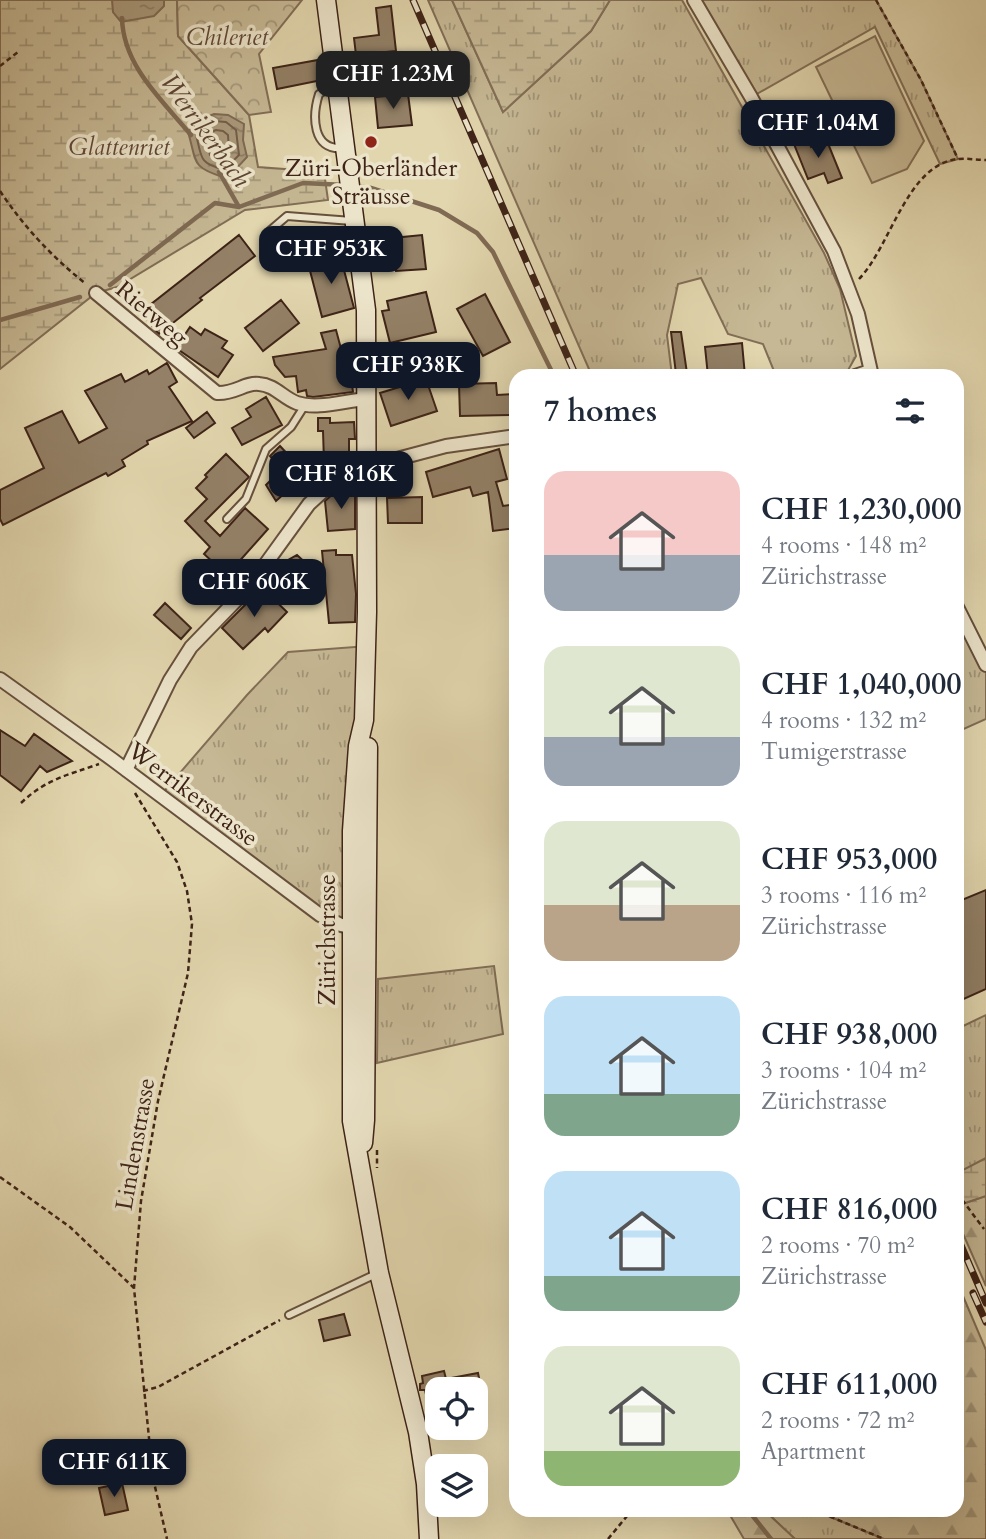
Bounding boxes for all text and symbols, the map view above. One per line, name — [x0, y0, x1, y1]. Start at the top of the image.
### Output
park label: Chileriet — [186, 21, 269, 54]
pin: CHF 1.23M — [313, 52, 473, 111]
text: CHF 1.23M — [332, 58, 454, 89]
water label: Werrikerbach — [152, 66, 259, 195]
pin: CHF 1.04M — [738, 100, 898, 160]
text: CHF 1.04M — [757, 107, 879, 138]
park label: Glattenriet — [68, 131, 171, 164]
marker: Züri-Oberländer Sträusse — [363, 134, 379, 150]
place label: Züri-Oberländer Sträusse — [285, 152, 457, 213]
pin: CHF 953K — [259, 226, 403, 286]
text: CHF 953K — [275, 233, 387, 264]
street label: Rietweg — [108, 273, 195, 354]
pin: CHF 938K — [336, 342, 480, 402]
text: CHF 938K — [352, 349, 464, 380]
text: 7 homes — [544, 391, 657, 432]
icon: filters — [891, 392, 929, 430]
pin: CHF 816K — [269, 452, 413, 511]
text: CHF 816K — [285, 458, 397, 489]
text: CHF 1,230,000 — [761, 489, 962, 530]
icon: home — [600, 499, 684, 583]
text: 4 rooms · 148 m² — [761, 530, 926, 561]
pin: CHF 606K — [182, 560, 326, 619]
text: Zürichstrasse — [761, 561, 887, 592]
text: CHF 606K — [198, 566, 310, 597]
text: CHF 1,040,000 — [761, 664, 962, 705]
icon: home — [600, 674, 684, 758]
text: 4 rooms · 132 m² — [761, 705, 926, 736]
street label: Werrikerstrasse — [120, 734, 265, 854]
text: Tumigerstrasse — [761, 736, 907, 767]
text: CHF 953,000 — [761, 839, 937, 880]
icon: home — [600, 849, 684, 933]
street label: Zürichstrasse — [311, 874, 344, 1006]
text: 3 rooms · 116 m² — [761, 880, 926, 911]
text: Zürichstrasse — [761, 911, 887, 942]
text: CHF 938,000 — [761, 1014, 937, 1055]
icon: home — [600, 1024, 684, 1108]
text: 3 rooms · 104 m² — [761, 1055, 926, 1086]
street label: Lindenstrasse — [108, 1075, 163, 1213]
text: Zürichstrasse — [761, 1086, 887, 1117]
text: CHF 816,000 — [761, 1189, 937, 1230]
icon: home — [600, 1199, 684, 1283]
text: 2 rooms · 70 m² — [761, 1230, 914, 1261]
text: Zürichstrasse — [761, 1261, 887, 1292]
text: CHF 611,000 — [761, 1364, 937, 1405]
icon: home — [600, 1374, 684, 1458]
map controls — [425, 1377, 488, 1517]
button: locate — [425, 1377, 488, 1440]
text: 2 rooms · 72 m² — [761, 1405, 914, 1436]
text: Apartment — [761, 1436, 865, 1467]
pin: CHF 611K — [42, 1440, 186, 1499]
text: CHF 611K — [58, 1446, 170, 1477]
button: layers — [425, 1454, 488, 1517]

